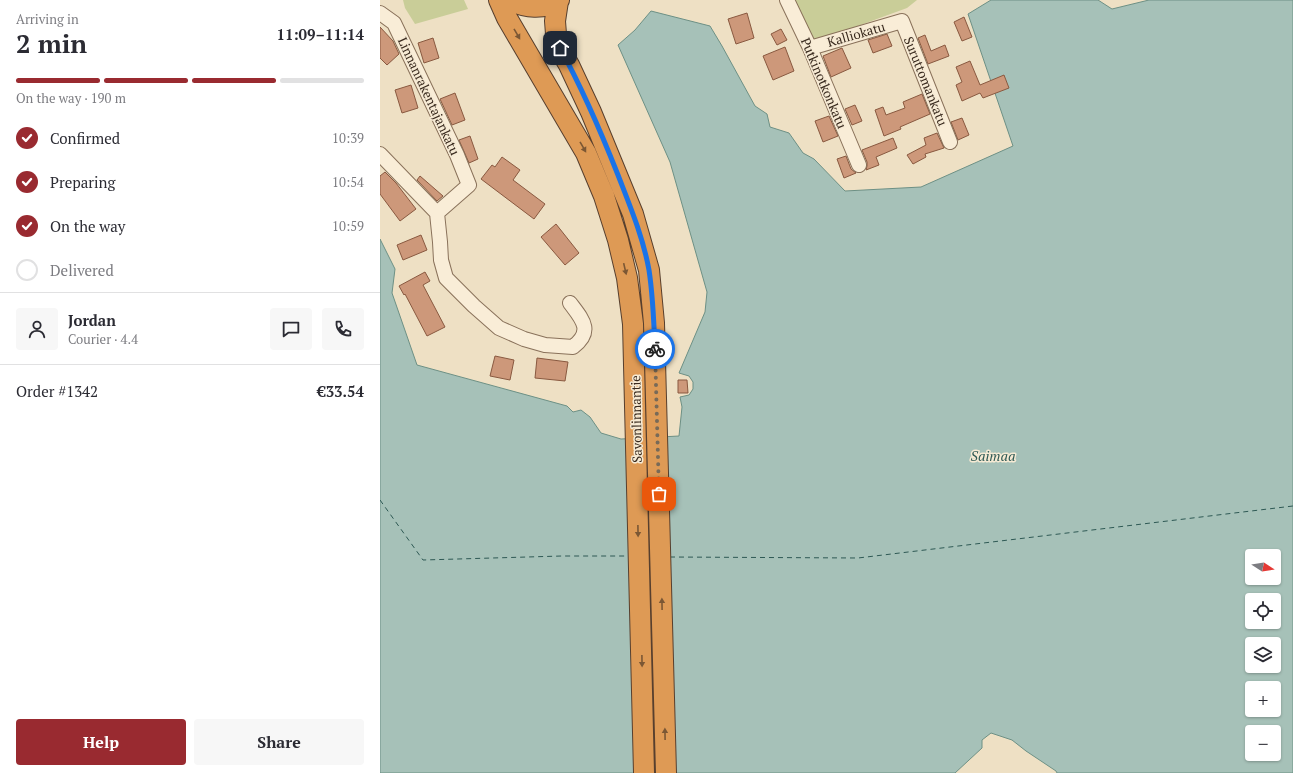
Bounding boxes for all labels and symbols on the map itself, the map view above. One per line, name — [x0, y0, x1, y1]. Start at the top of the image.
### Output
street label: Kalliokatu — [825, 17, 888, 51]
one-way arrow — [513, 28, 520, 40]
pin — [543, 31, 577, 65]
street label: Linnanrakentajankatu — [394, 34, 464, 158]
street label: Suruttomankatu — [900, 34, 952, 129]
street label: Putkinotkonkatu — [797, 35, 851, 132]
one-way arrow — [579, 141, 586, 153]
one-way arrow — [622, 263, 628, 275]
courier — [635, 329, 675, 369]
street label: Savonlinnantie — [626, 375, 646, 463]
water label: Saimaa — [971, 446, 1015, 465]
pin — [642, 477, 676, 511]
one-way arrow — [635, 525, 642, 537]
north arrow — [1245, 549, 1281, 585]
one-way arrow — [658, 598, 665, 610]
one-way arrow — [638, 655, 645, 667]
one-way arrow — [662, 727, 668, 740]

